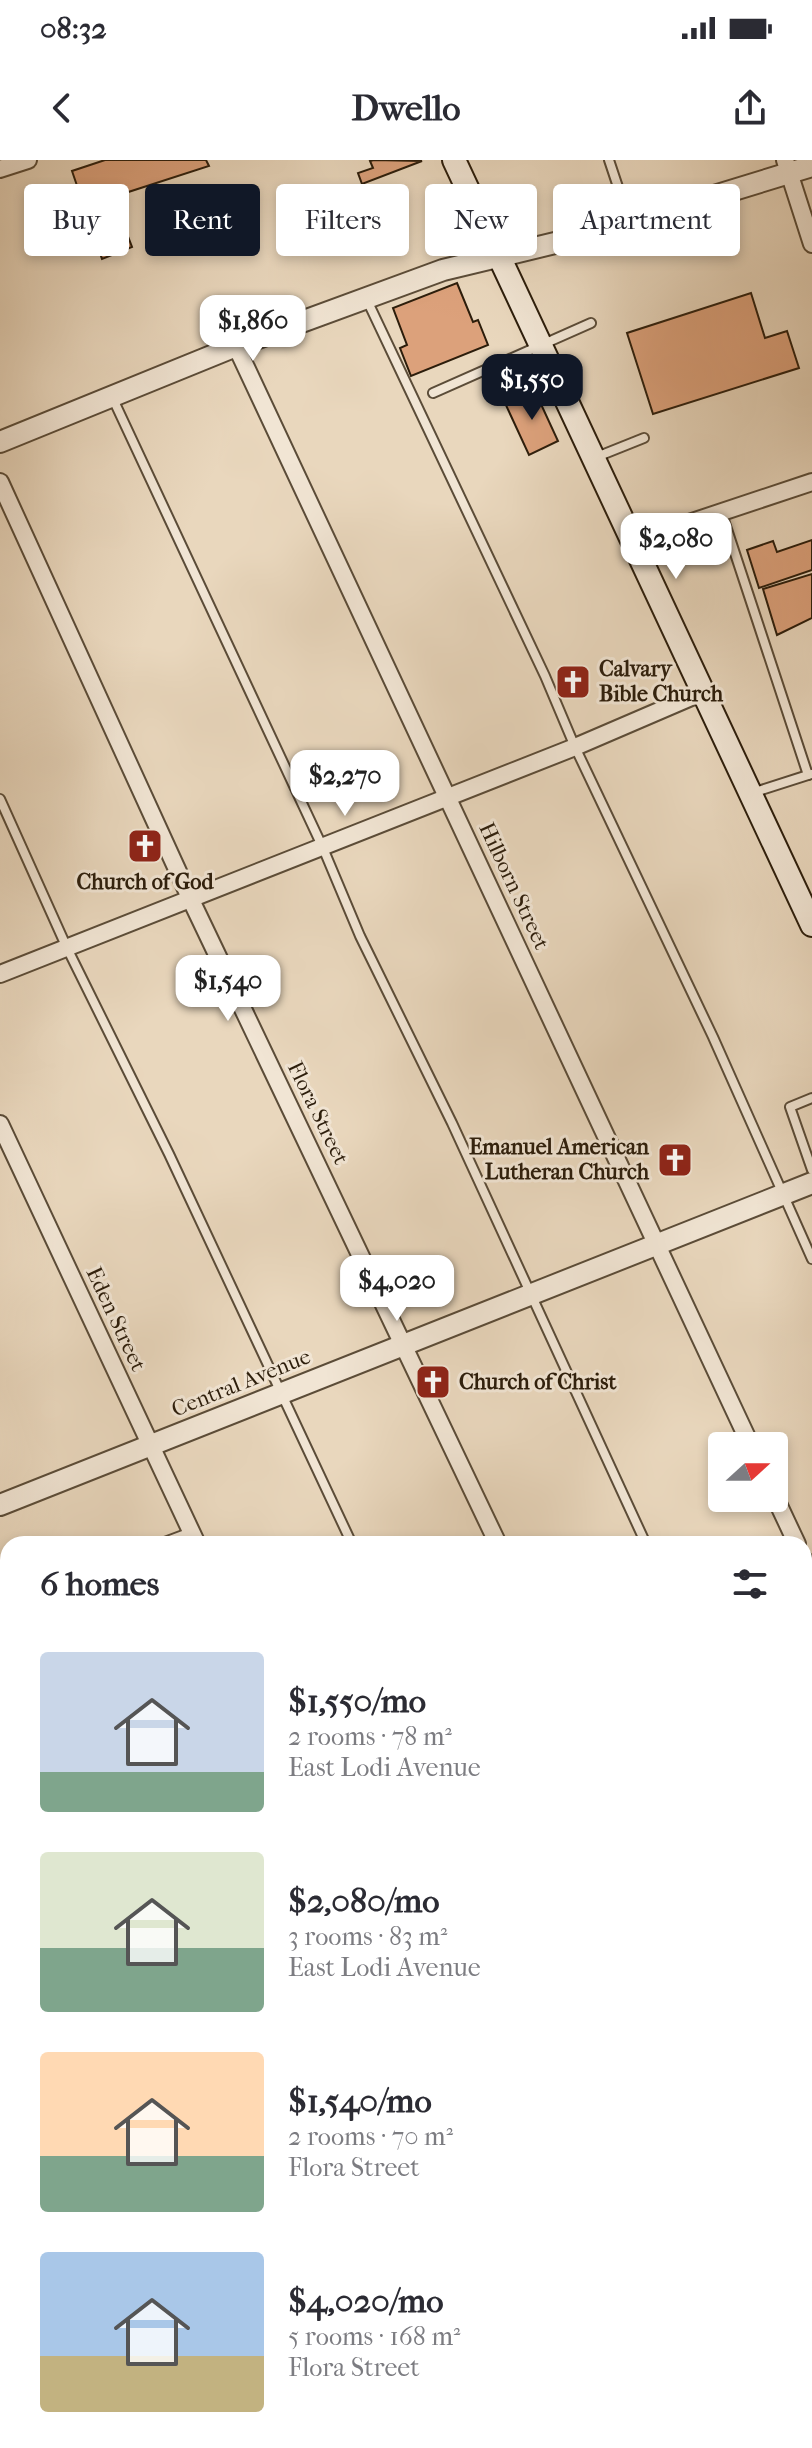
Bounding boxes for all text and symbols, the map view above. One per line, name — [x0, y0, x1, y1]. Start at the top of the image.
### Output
text: 08:32 — [40, 11, 107, 46]
icon: back — [40, 86, 84, 130]
icon: share — [728, 86, 772, 130]
text: Dwello — [351, 87, 461, 129]
chip: Buy — [24, 184, 129, 256]
chip: Rent — [145, 184, 260, 256]
chip: Filters — [276, 184, 409, 256]
chip: New — [425, 184, 537, 256]
chip: Apartment — [553, 184, 740, 256]
pin: $1,860 — [188, 295, 318, 363]
text: $1,860 — [218, 305, 288, 336]
pin: $1,550 — [467, 354, 597, 422]
text: $1,550 — [500, 364, 564, 395]
pin: $2,080 — [611, 513, 741, 581]
text: $2,080 — [639, 523, 713, 554]
place label: Calvary Bible Church — [599, 656, 724, 707]
church icon: Calvary Bible Church — [554, 663, 592, 701]
pin: $2,270 — [280, 750, 410, 818]
text: $2,270 — [308, 760, 382, 791]
street label: Hilborn Street — [473, 818, 555, 954]
church icon: Church of God — [126, 827, 164, 865]
place label: Church of God — [77, 869, 215, 895]
pin: $1,540 — [163, 955, 293, 1023]
text: $1,540 — [194, 965, 262, 996]
street label: Flora Street — [282, 1057, 354, 1169]
place label: Emanuel American Lutheran Church — [469, 1134, 650, 1185]
church icon: Emanuel American Lutheran Church — [656, 1141, 694, 1179]
pin: $4,020 — [332, 1255, 462, 1323]
street label: Eden Street — [81, 1263, 151, 1375]
text: $4,020 — [358, 1265, 436, 1296]
street label: Central Avenue — [168, 1343, 314, 1423]
church icon: Church of Christ — [414, 1363, 452, 1401]
place label: Church of Christ — [459, 1369, 617, 1395]
north arrow — [708, 1432, 788, 1512]
map controls — [708, 1432, 788, 1512]
icon: filters — [728, 1562, 772, 1606]
text: 6 homes — [40, 1564, 159, 1604]
text: $1,550/mo — [288, 1681, 426, 1721]
icon: home — [104, 1684, 200, 1780]
text: 2 rooms · 78 m² — [288, 1721, 452, 1752]
text: East Lodi Avenue — [288, 1752, 481, 1783]
text: $2,080/mo — [288, 1881, 440, 1921]
icon: home — [104, 1884, 200, 1980]
text: 3 rooms · 83 m² — [288, 1921, 447, 1952]
text: East Lodi Avenue — [288, 1952, 481, 1983]
text: $1,540/mo — [288, 2081, 432, 2121]
icon: home — [104, 2084, 200, 2180]
text: 2 rooms · 70 m² — [288, 2121, 453, 2152]
text: Flora Street — [288, 2152, 419, 2183]
text: $4,020/mo — [288, 2281, 443, 2321]
icon: home — [104, 2284, 200, 2380]
text: 5 rooms · 168 m² — [288, 2321, 460, 2352]
text: Flora Street — [288, 2352, 419, 2383]

